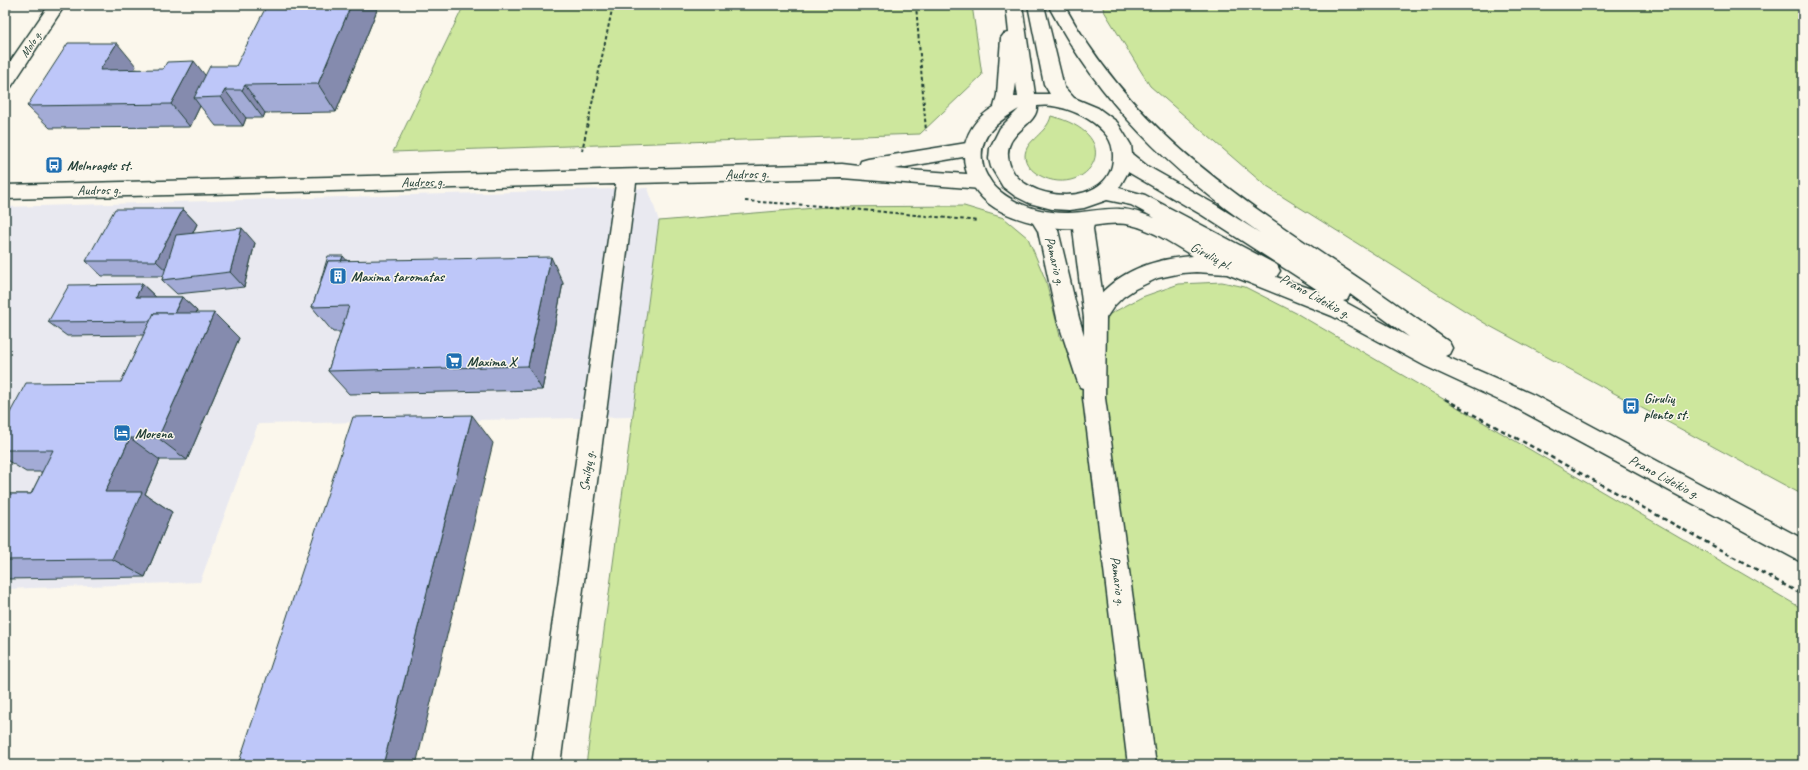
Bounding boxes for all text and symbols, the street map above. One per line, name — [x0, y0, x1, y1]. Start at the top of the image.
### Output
street label: Molo g. — [16, 27, 46, 60]
bus stop icon: Melnragės st. — [44, 155, 64, 175]
place label: Melnragės st. — [67, 157, 132, 174]
street label: Audros g. — [725, 165, 769, 183]
street label: Audros g. — [401, 173, 445, 191]
street label: Audros g. — [77, 181, 121, 199]
street label: Pamario g. — [1041, 235, 1069, 287]
street label: Girulių pl. — [1188, 238, 1235, 274]
building icon: Maxima taromatas — [328, 266, 348, 286]
place label: Maxima taromatas — [351, 268, 446, 285]
street label: Prano Lideikio g. — [1277, 270, 1353, 322]
supermarket icon: Maxima X — [444, 351, 464, 371]
place label: Maxima X — [467, 353, 519, 370]
place label: Girulių plento st. — [1644, 390, 1689, 423]
bus stop icon: Girulių plento st. — [1621, 396, 1641, 416]
hotel icon: Morena — [112, 423, 132, 443]
place label: Morena — [135, 425, 173, 442]
street label: Smilgų g. — [576, 449, 598, 492]
street label: Prano Lideikio g. — [1626, 451, 1702, 503]
street label: Pamario g. — [1107, 556, 1129, 607]

